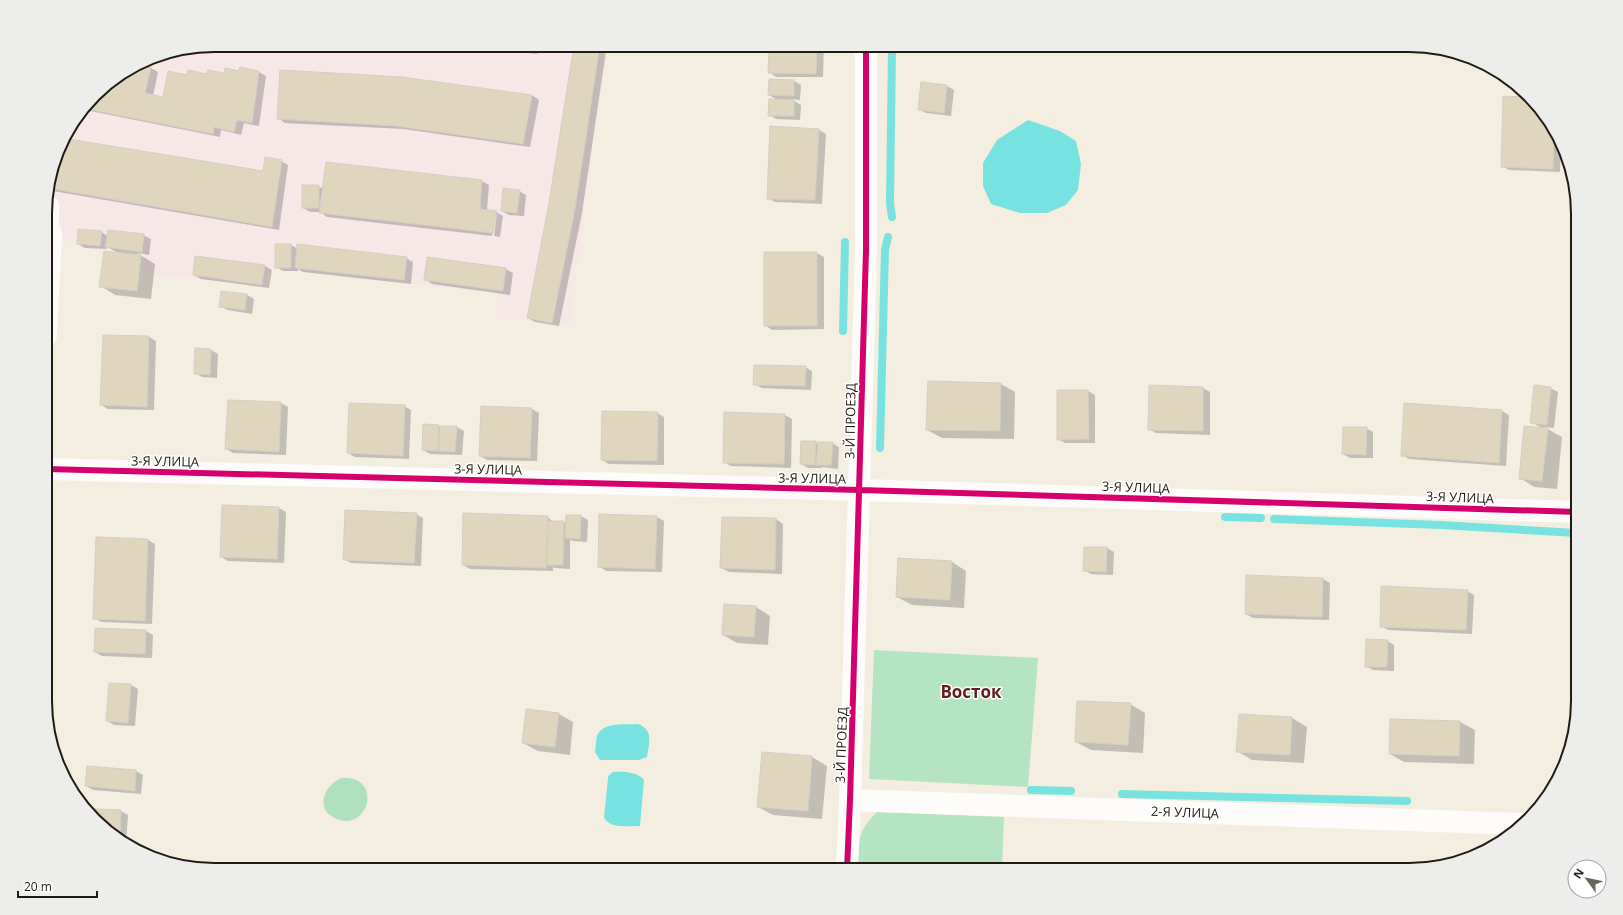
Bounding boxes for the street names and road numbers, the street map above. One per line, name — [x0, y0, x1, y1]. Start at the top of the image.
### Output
street label: 3-Й ПРОЕЗД — [840, 383, 860, 459]
street label: 3-Я УЛИЦА — [131, 451, 200, 471]
street label: 3-Я УЛИЦА — [454, 459, 523, 479]
street label: 3-Я УЛИЦА — [778, 468, 847, 488]
street label: 3-Я УЛИЦА — [1102, 477, 1171, 497]
street label: 3-Я УЛИЦА — [1426, 487, 1495, 507]
street label: 3-Й ПРОЕЗД — [831, 707, 851, 783]
street label: 2-Я УЛИЦА — [1151, 802, 1220, 822]

